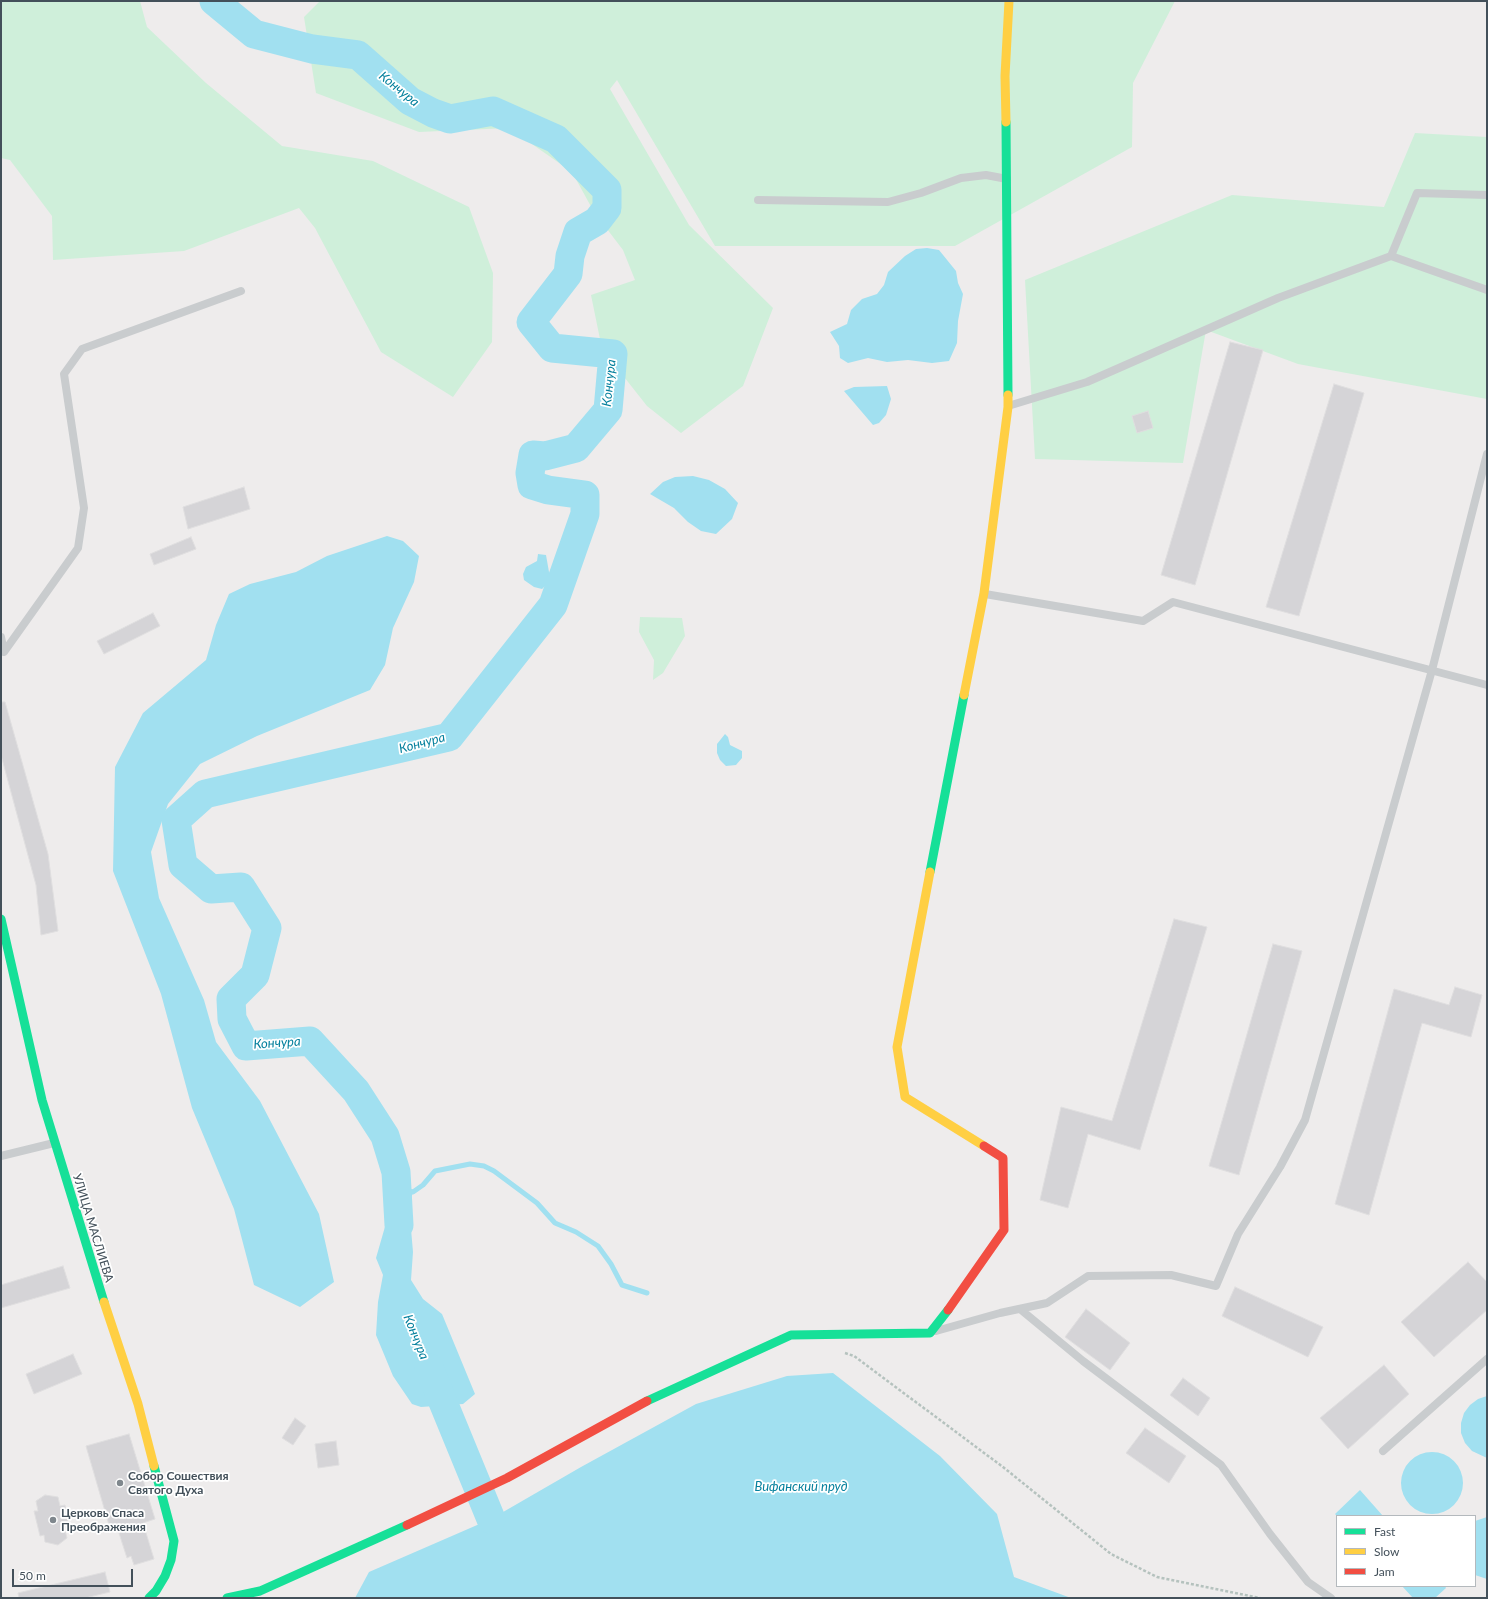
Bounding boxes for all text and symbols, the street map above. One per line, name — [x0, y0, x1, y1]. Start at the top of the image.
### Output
water label: Кончура — [376, 68, 422, 110]
water label: Кончура — [599, 359, 619, 407]
water label: Кончура — [397, 729, 447, 757]
water label: Кончура — [253, 1034, 301, 1052]
street label: УЛИЦА МАСЛИЕВА — [70, 1172, 116, 1284]
water label: Кончура — [400, 1312, 432, 1362]
place label: Собор Сошествия Святого Духа — [128, 1469, 229, 1497]
marker: Собор Сошествия Святого Духа — [115, 1478, 125, 1488]
water label: Вифанский пруд — [754, 1479, 848, 1495]
place label: Церковь Спаса Преображения — [61, 1506, 146, 1534]
marker: Церковь Спаса Преображения — [48, 1515, 58, 1525]
legend — [1336, 1515, 1476, 1587]
text: Fast — [1374, 1524, 1395, 1539]
text: Slow — [1374, 1544, 1399, 1559]
scale bar — [14, 1561, 135, 1587]
text: Jam — [1374, 1564, 1395, 1579]
text: 50 m — [19, 1568, 46, 1583]

